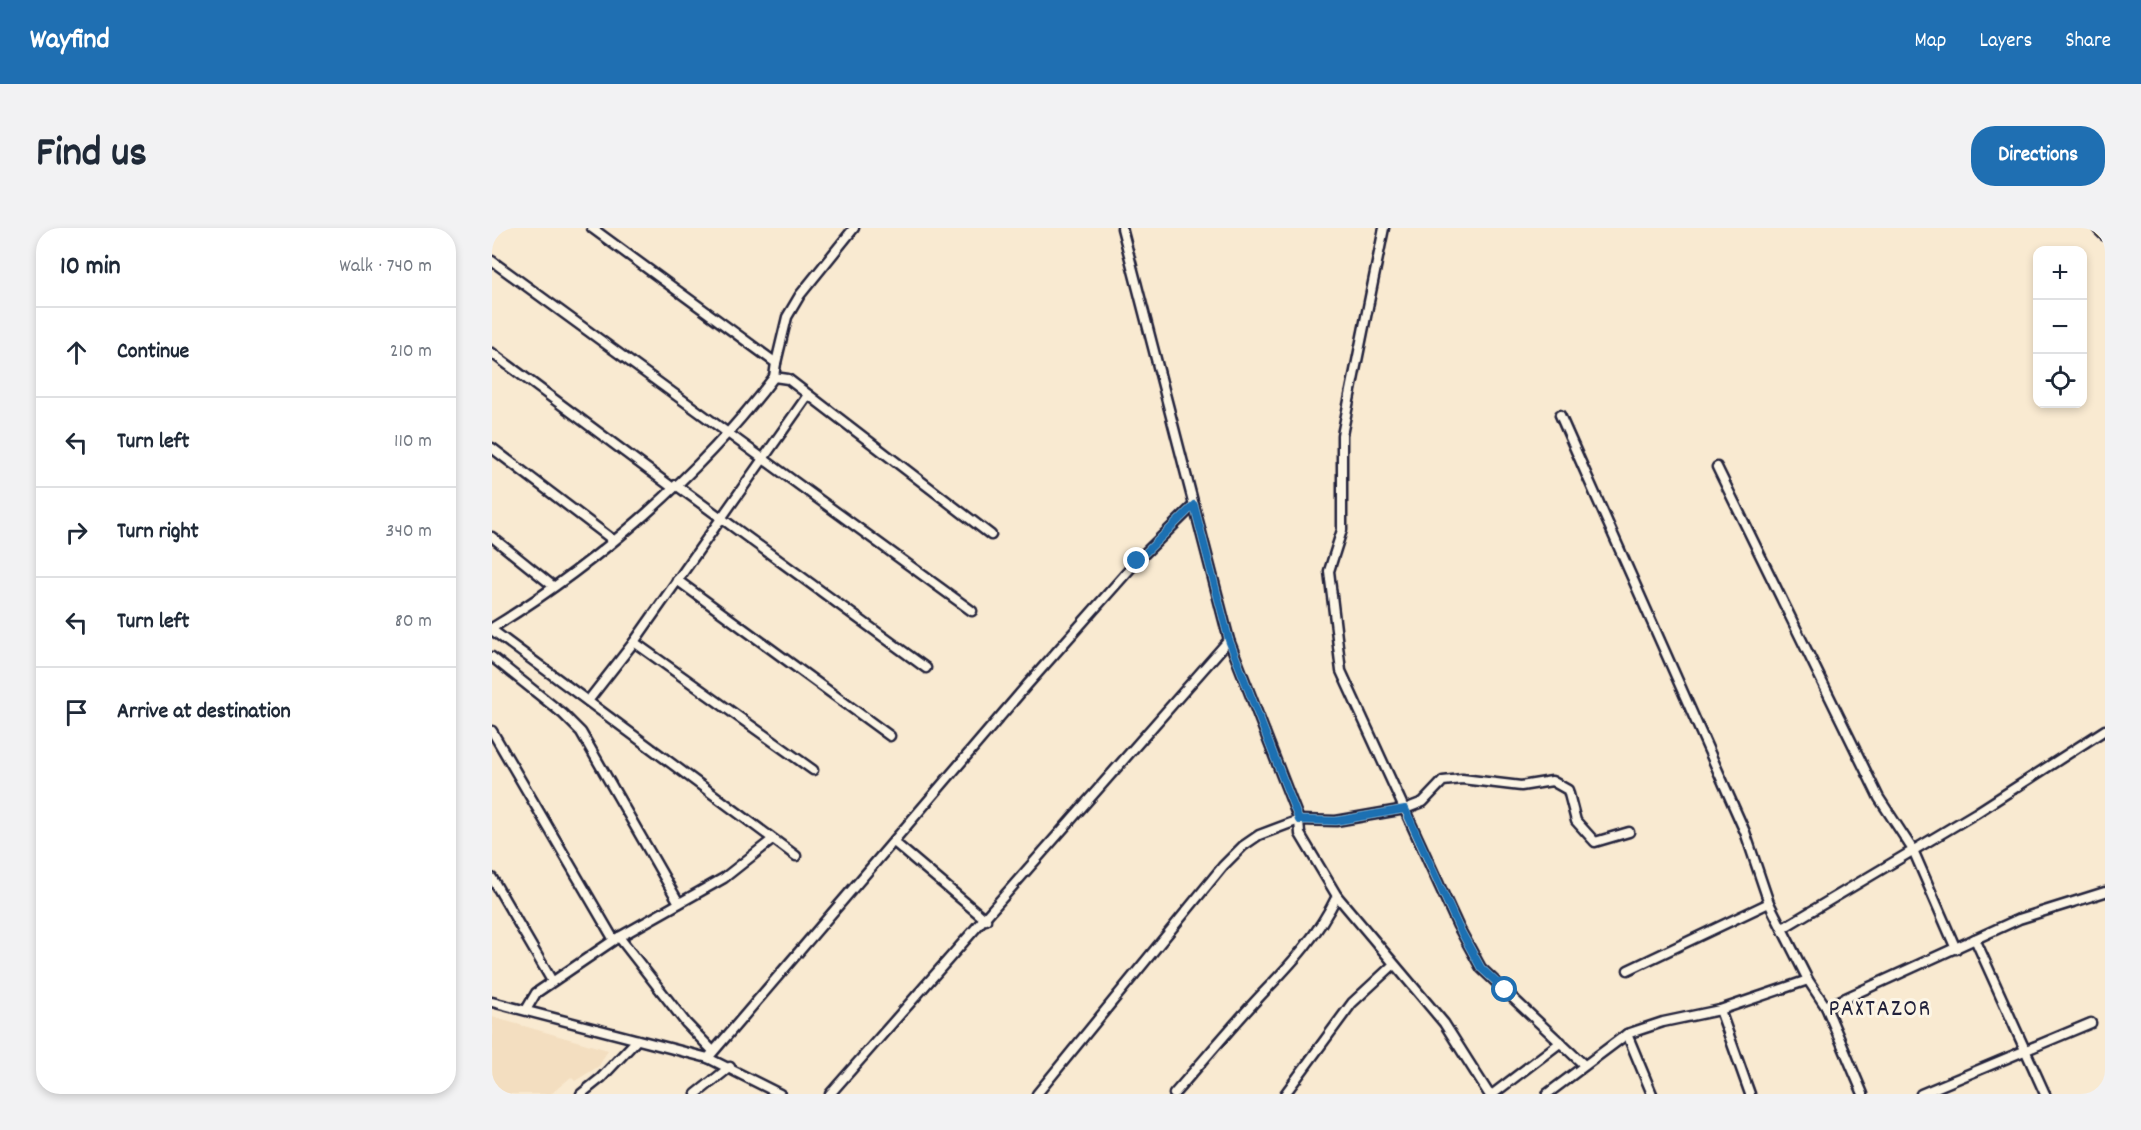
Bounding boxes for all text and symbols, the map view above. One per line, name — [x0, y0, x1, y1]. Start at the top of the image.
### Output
text: Wayfind — [30, 22, 110, 62]
text: Map — [1915, 27, 1946, 57]
text: Layers — [1979, 27, 2032, 57]
text: Share — [2065, 27, 2111, 57]
text: Find us — [36, 126, 147, 186]
button: Directions — [1971, 126, 2105, 186]
map controls — [2033, 246, 2087, 408]
button: + — [2033, 246, 2087, 300]
text: 10 min — [60, 249, 120, 286]
text: Walk · 740 m — [339, 253, 432, 281]
button: − — [2033, 300, 2087, 354]
icon: ahead — [60, 336, 93, 369]
text: Continue — [117, 337, 189, 368]
text: 210 m — [390, 338, 432, 366]
button: locate — [2033, 354, 2087, 408]
icon: left — [60, 426, 93, 459]
text: Turn left — [117, 427, 189, 458]
text: 110 m — [394, 428, 432, 456]
icon: right — [60, 516, 93, 549]
text: Turn right — [117, 517, 199, 548]
text: 340 m — [386, 518, 432, 546]
route end — [1123, 547, 1149, 573]
icon: left — [60, 606, 93, 639]
text: Turn left — [117, 607, 189, 638]
text: 80 m — [395, 608, 432, 636]
icon: arrive — [60, 696, 93, 729]
text: Arrive at destination — [117, 697, 291, 728]
route start — [1491, 976, 1517, 1002]
district label: PAXTAZOR — [1828, 993, 1932, 1027]

